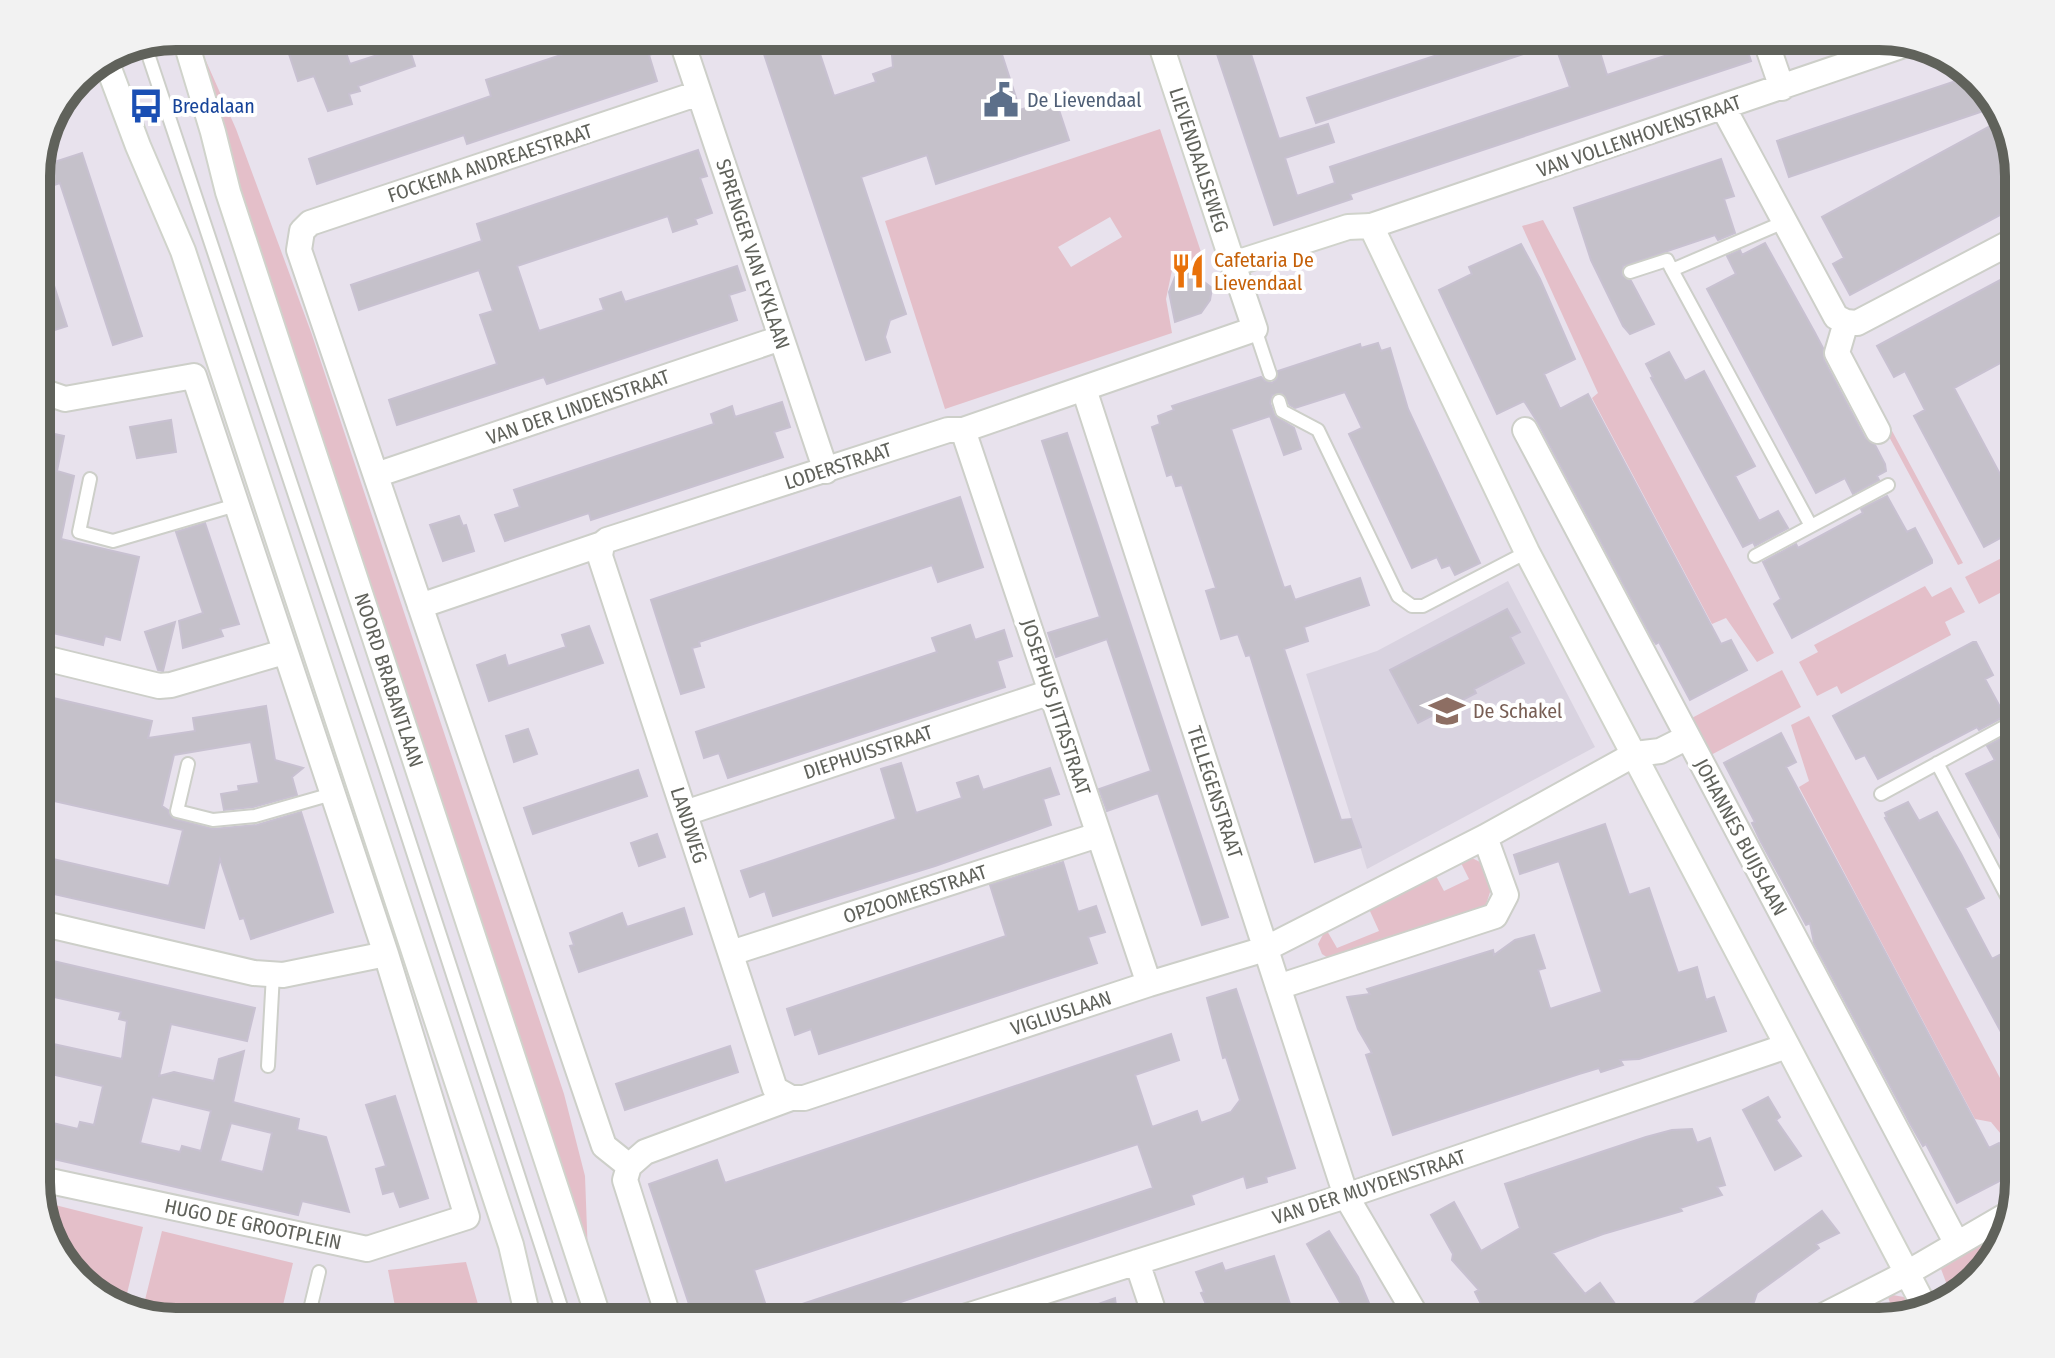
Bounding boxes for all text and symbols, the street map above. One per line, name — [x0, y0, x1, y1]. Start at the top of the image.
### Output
public building icon: De Lievendaal — [982, 81, 1020, 119]
street label: LIEVENDAALSEWEG — [1164, 84, 1234, 236]
bus stop icon: Bredalaan — [127, 87, 165, 125]
place label: De Lievendaal — [1027, 88, 1141, 112]
street label: VAN VOLLENHOVENSTRAAT — [1534, 90, 1745, 182]
place label: Bredalaan — [172, 94, 255, 118]
street label: FOCKEMA ANDREAESTRAAT — [385, 118, 596, 207]
street label: SPRENGER VAN EYKLAAN — [711, 156, 795, 352]
place label: Cafetaria De Lievendaal — [1214, 248, 1314, 295]
restaurant icon: Cafetaria De Lievendaal — [1169, 252, 1207, 290]
street label: VAN DER LINDENSTRAAT — [483, 364, 673, 450]
street label: LODERSTRAAT — [781, 437, 895, 495]
street label: NOORD BRABANTLAAN — [350, 590, 428, 770]
street label: JOSEPHUS JITTASTRAAT — [1016, 616, 1096, 799]
school or university icon: De Schakel — [1428, 692, 1466, 730]
place label: De Schakel — [1473, 699, 1562, 723]
street label: DIEPHUISSTRAAT — [800, 720, 936, 784]
street label: TELLEGENSTRAAT — [1182, 723, 1248, 862]
street label: JOHANNES BUIJSLAAN — [1690, 755, 1792, 919]
street label: LANDWEG — [665, 784, 713, 866]
street label: OPZOOMERSTRAAT — [840, 859, 991, 929]
street label: VIGLIUSLAAN — [1008, 985, 1114, 1041]
street label: VAN DER MUYDENSTRAAT — [1269, 1144, 1469, 1230]
street label: HUGO DE GROOTPLEIN — [162, 1194, 344, 1254]

